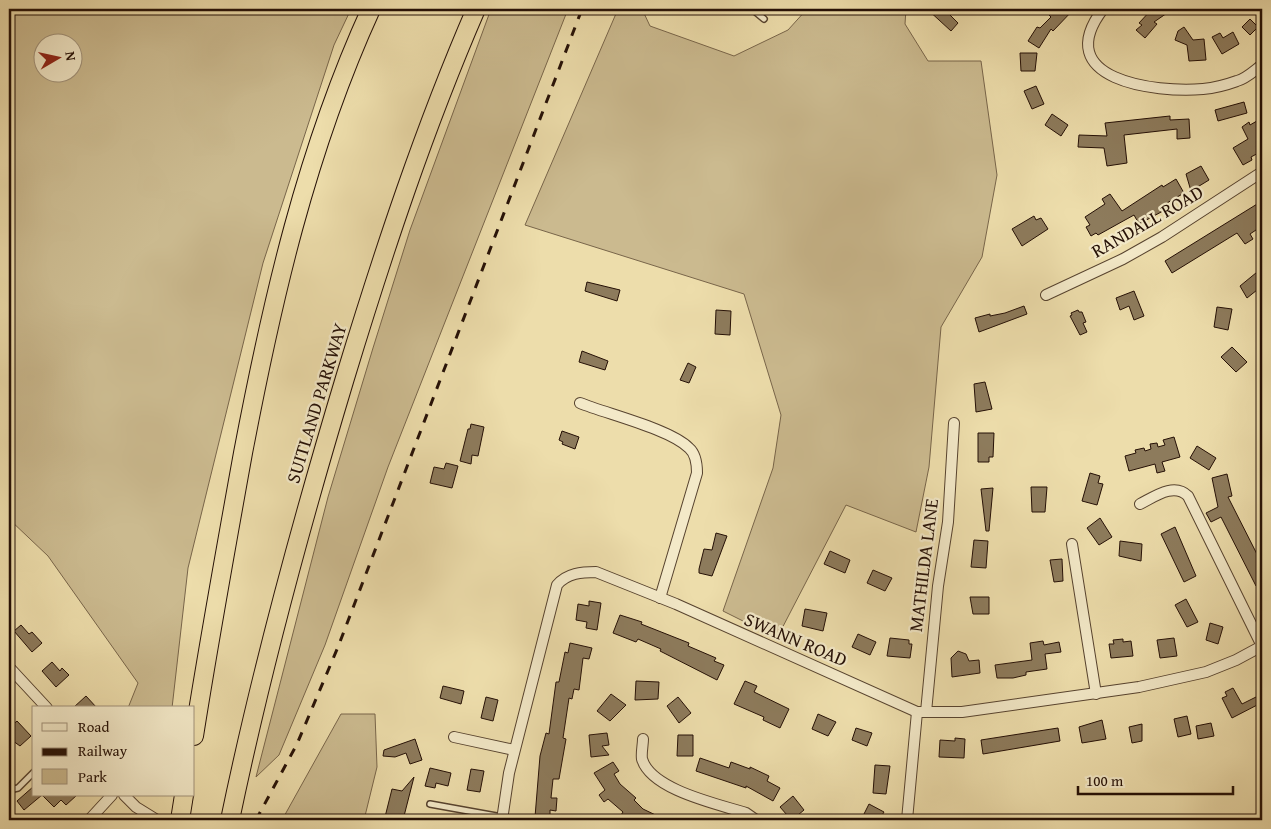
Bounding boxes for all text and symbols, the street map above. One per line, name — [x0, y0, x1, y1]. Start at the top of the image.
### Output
north arrow — [32, 32, 82, 82]
text: N — [60, 50, 82, 63]
street label: RANDALL ROAD — [1086, 178, 1208, 264]
street label: SUITLAND PARKWAY — [278, 319, 354, 486]
street label: MATHILDA LANE — [901, 496, 945, 633]
street label: SWANN ROAD — [740, 605, 852, 673]
legend — [32, 706, 195, 796]
text: Road — [78, 716, 109, 737]
text: Railway — [78, 740, 128, 761]
scale bar — [1078, 764, 1234, 796]
text: Park — [78, 766, 107, 787]
text: 100 m — [1086, 770, 1124, 791]

